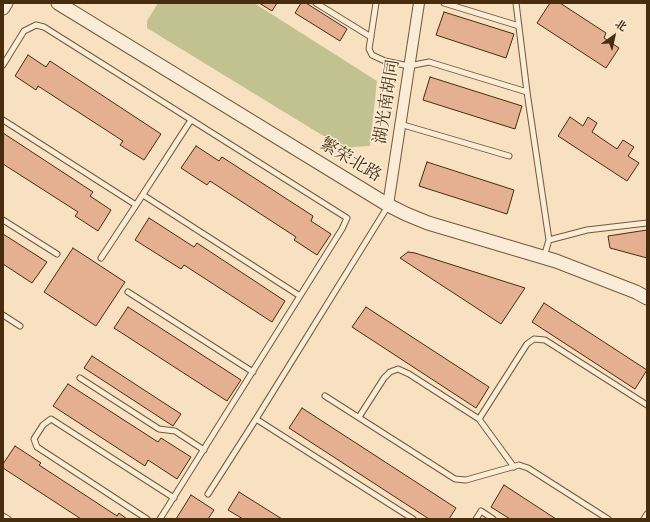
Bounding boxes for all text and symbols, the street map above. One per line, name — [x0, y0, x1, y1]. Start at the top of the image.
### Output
north arrow — [594, 16, 634, 56]
text: 北 — [612, 17, 629, 35]
street label: 湖光南胡同 — [371, 58, 405, 146]
street label: 繁荣北路 — [316, 135, 384, 187]

